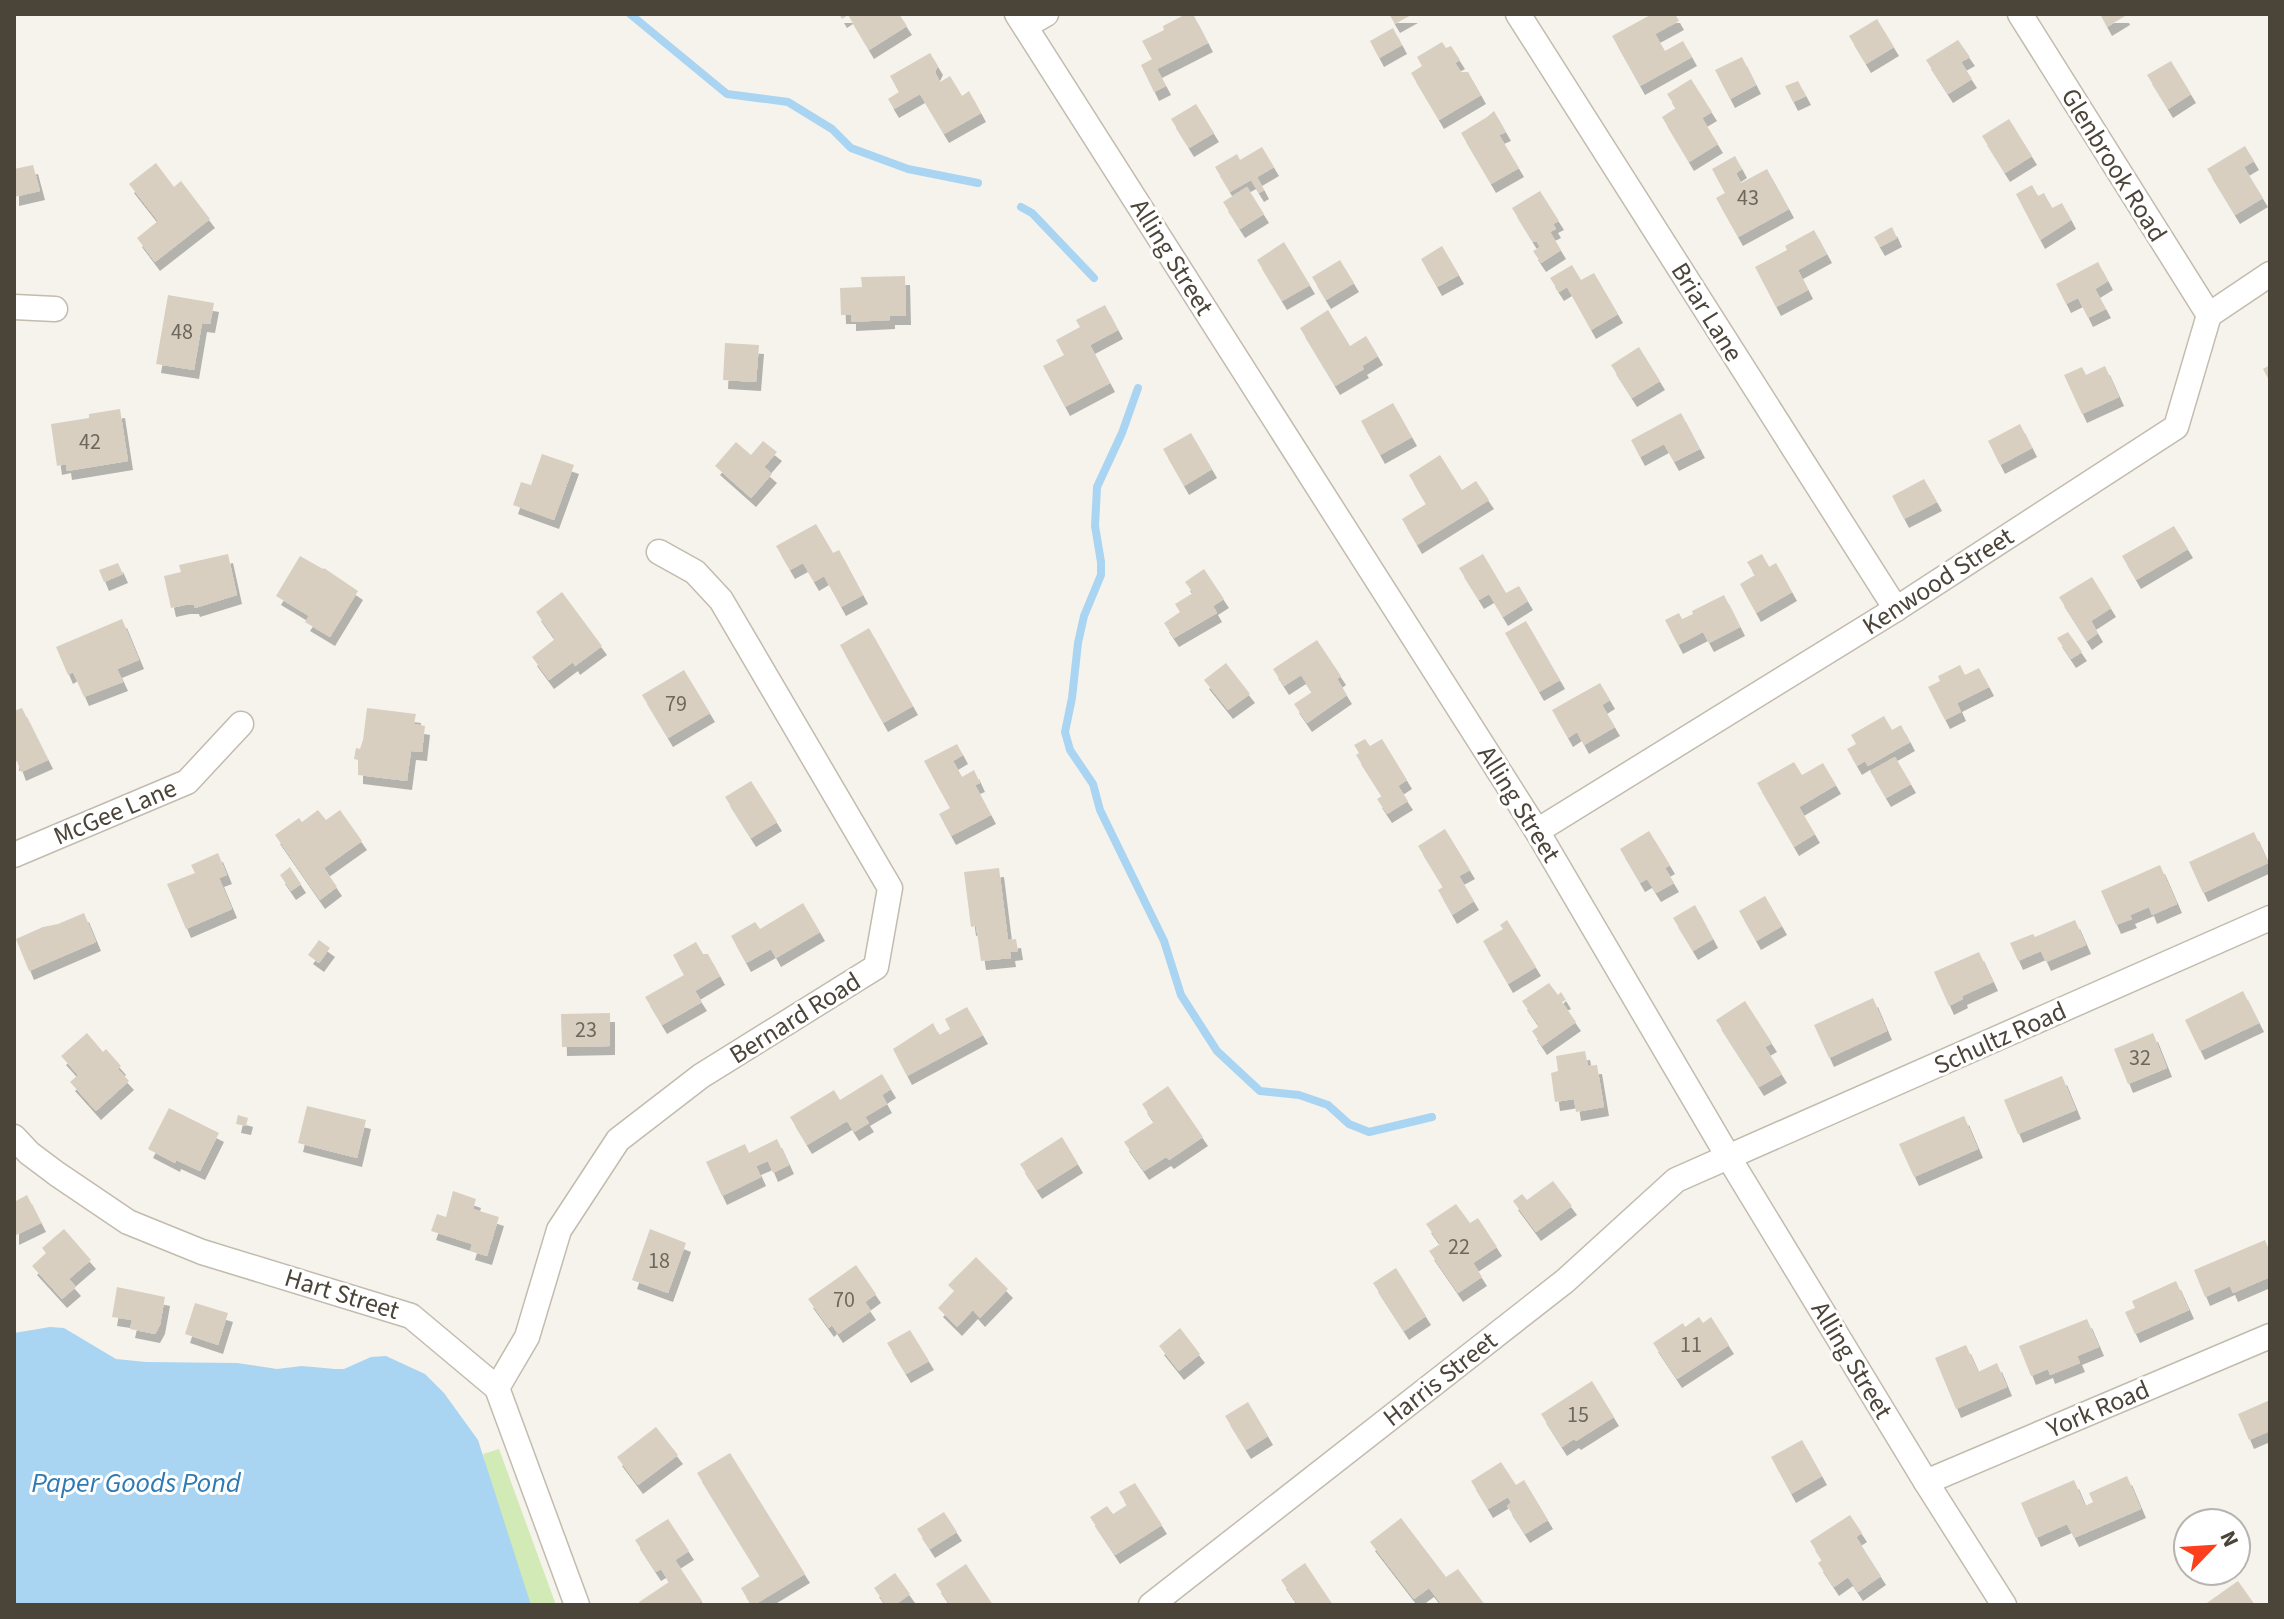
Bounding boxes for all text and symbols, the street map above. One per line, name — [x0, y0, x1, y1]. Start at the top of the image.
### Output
street label: Glenbrook Road — [2052, 81, 2176, 249]
house number: 43 — [1737, 182, 1759, 214]
street label: Alling Street — [1121, 191, 1223, 323]
street label: Briar Lane — [1662, 255, 1752, 369]
house number: 48 — [171, 316, 193, 348]
house number: 42 — [79, 426, 101, 458]
street label: Kenwood Street — [1855, 518, 2021, 644]
house number: 79 — [665, 688, 687, 720]
street label: Alling Street — [1468, 738, 1570, 870]
street label: McGee Lane — [48, 769, 182, 855]
street label: Bernard Road — [722, 963, 868, 1073]
street label: Schultz Road — [1928, 992, 2072, 1084]
house number: 23 — [575, 1014, 597, 1046]
house number: 32 — [2129, 1042, 2151, 1074]
house number: 22 — [1448, 1231, 1470, 1263]
house number: 18 — [648, 1245, 670, 1277]
street label: Hart Street — [280, 1259, 404, 1329]
house number: 70 — [833, 1284, 855, 1316]
street label: Alling Street — [1802, 1294, 1902, 1426]
street label: Harris Street — [1375, 1323, 1505, 1435]
house number: 11 — [1680, 1329, 1702, 1361]
street label: York Road — [2040, 1371, 2155, 1448]
house number: 15 — [1567, 1399, 1589, 1431]
water label: Paper Goods Pond — [31, 1463, 242, 1503]
north arrow — [2172, 1507, 2252, 1587]
text: N — [2212, 1526, 2247, 1552]

